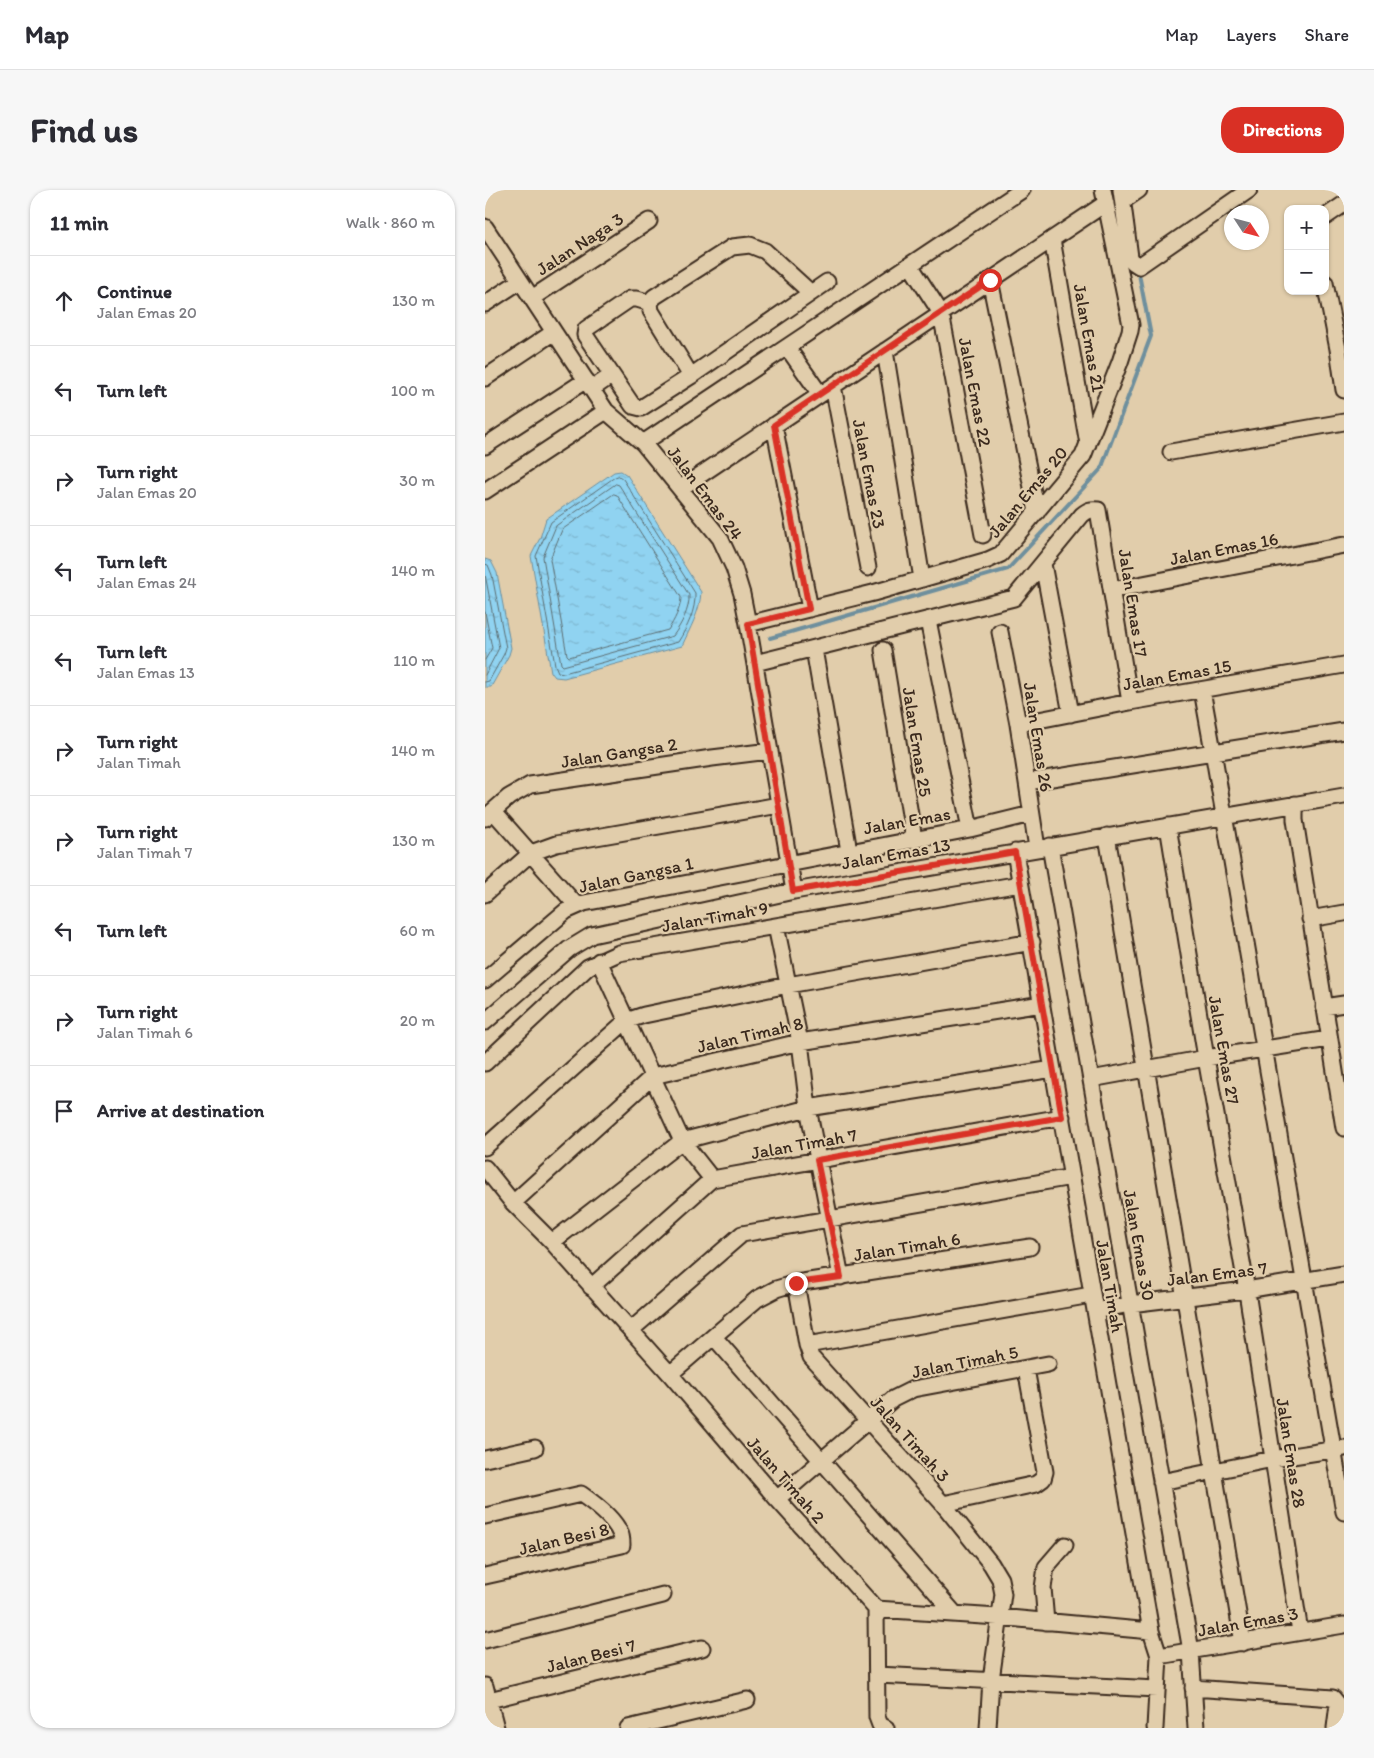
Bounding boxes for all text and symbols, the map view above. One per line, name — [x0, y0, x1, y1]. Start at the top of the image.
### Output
text: Map — [25, 20, 69, 49]
text: Map — [1165, 24, 1198, 46]
text: Layers — [1226, 24, 1276, 46]
text: Share — [1304, 24, 1349, 46]
button: Directions — [1221, 107, 1344, 153]
text: Find us — [30, 109, 138, 151]
north arrow — [1224, 205, 1269, 250]
map controls — [1284, 205, 1329, 295]
button: + — [1284, 205, 1329, 250]
street label: Jalan Naga 3 — [532, 208, 628, 280]
text: 11 min — [50, 210, 108, 235]
text: Walk · 860 m — [346, 213, 435, 232]
button: − — [1284, 250, 1329, 295]
route start — [979, 269, 1002, 292]
text: Continue — [97, 280, 172, 303]
street label: Jalan Emas 21 — [1069, 282, 1109, 394]
icon: ahead — [50, 287, 78, 315]
text: 130 m — [392, 291, 435, 310]
text: Jalan Emas 20 — [97, 303, 197, 322]
street label: Jalan Emas 22 — [954, 336, 996, 449]
icon: left — [50, 377, 78, 405]
text: Turn left — [97, 379, 167, 402]
text: 100 m — [391, 381, 435, 400]
street label: Jalan Emas 23 — [848, 417, 890, 531]
street label: Jalan Emas 24 — [662, 442, 748, 545]
street label: Jalan Emas 20 — [983, 442, 1073, 542]
text: Turn right — [97, 460, 178, 483]
icon: right — [50, 467, 78, 495]
text: 30 m — [399, 471, 435, 490]
text: Jalan Emas 20 — [97, 483, 197, 502]
street label: Jalan Emas 16 — [1168, 528, 1280, 570]
street label: Jalan Emas 17 — [1114, 547, 1152, 659]
text: Turn left — [97, 550, 167, 573]
icon: left — [50, 557, 78, 585]
text: 140 m — [391, 561, 435, 580]
text: Jalan Emas 24 — [97, 573, 197, 592]
text: Turn left — [97, 640, 167, 663]
icon: left — [50, 647, 78, 675]
text: 110 m — [393, 651, 435, 670]
street label: Jalan Emas 15 — [1121, 655, 1233, 695]
text: Jalan Emas 13 — [97, 663, 195, 682]
street label: Jalan Emas 26 — [1018, 681, 1058, 793]
street label: Jalan Emas 25 — [897, 686, 937, 798]
text: Turn right — [97, 730, 178, 753]
street label: Jalan Gangsa 2 — [559, 733, 679, 773]
icon: right — [50, 737, 78, 765]
text: 140 m — [391, 741, 435, 760]
text: Jalan Timah — [97, 753, 181, 772]
street label: Jalan Emas — [862, 803, 952, 839]
text: Turn right — [97, 820, 178, 843]
icon: right — [50, 827, 78, 855]
text: 130 m — [392, 831, 435, 850]
street label: Jalan Emas 13 — [840, 834, 952, 874]
text: Jalan Timah 7 — [97, 843, 192, 862]
street label: Jalan Gangsa 1 — [577, 852, 695, 898]
street label: Jalan Timah 9 — [660, 897, 770, 937]
icon: left — [50, 917, 78, 945]
text: Turn left — [97, 919, 167, 942]
text: 60 m — [400, 921, 435, 940]
street label: Jalan Emas 27 — [1204, 994, 1244, 1106]
text: Turn right — [97, 1000, 178, 1023]
icon: right — [50, 1007, 78, 1035]
text: 20 m — [400, 1011, 435, 1030]
street label: Jalan Timah 8 — [695, 1012, 805, 1058]
text: Jalan Timah 6 — [97, 1023, 193, 1042]
icon: arrive — [50, 1097, 78, 1125]
text: Arrive at destination — [97, 1099, 264, 1122]
street label: Jalan Timah 7 — [749, 1124, 859, 1164]
street label: Jalan Emas 30 — [1118, 1188, 1160, 1302]
street label: Jalan Timah 6 — [852, 1228, 962, 1266]
street label: Jalan Timah — [1091, 1238, 1129, 1335]
street label: Jalan Emas 7 — [1166, 1257, 1268, 1291]
route end — [785, 1272, 808, 1295]
street label: Jalan Timah 5 — [910, 1341, 1020, 1383]
street label: Jalan Timah 3 — [866, 1391, 954, 1487]
street label: Jalan Emas 28 — [1271, 1396, 1311, 1510]
street label: Jalan Timah 2 — [742, 1432, 830, 1528]
street label: Jalan Besi 8 — [517, 1518, 611, 1560]
street label: Jalan Emas 3 — [1196, 1602, 1300, 1642]
street label: Jalan Besi 7 — [544, 1634, 638, 1678]

